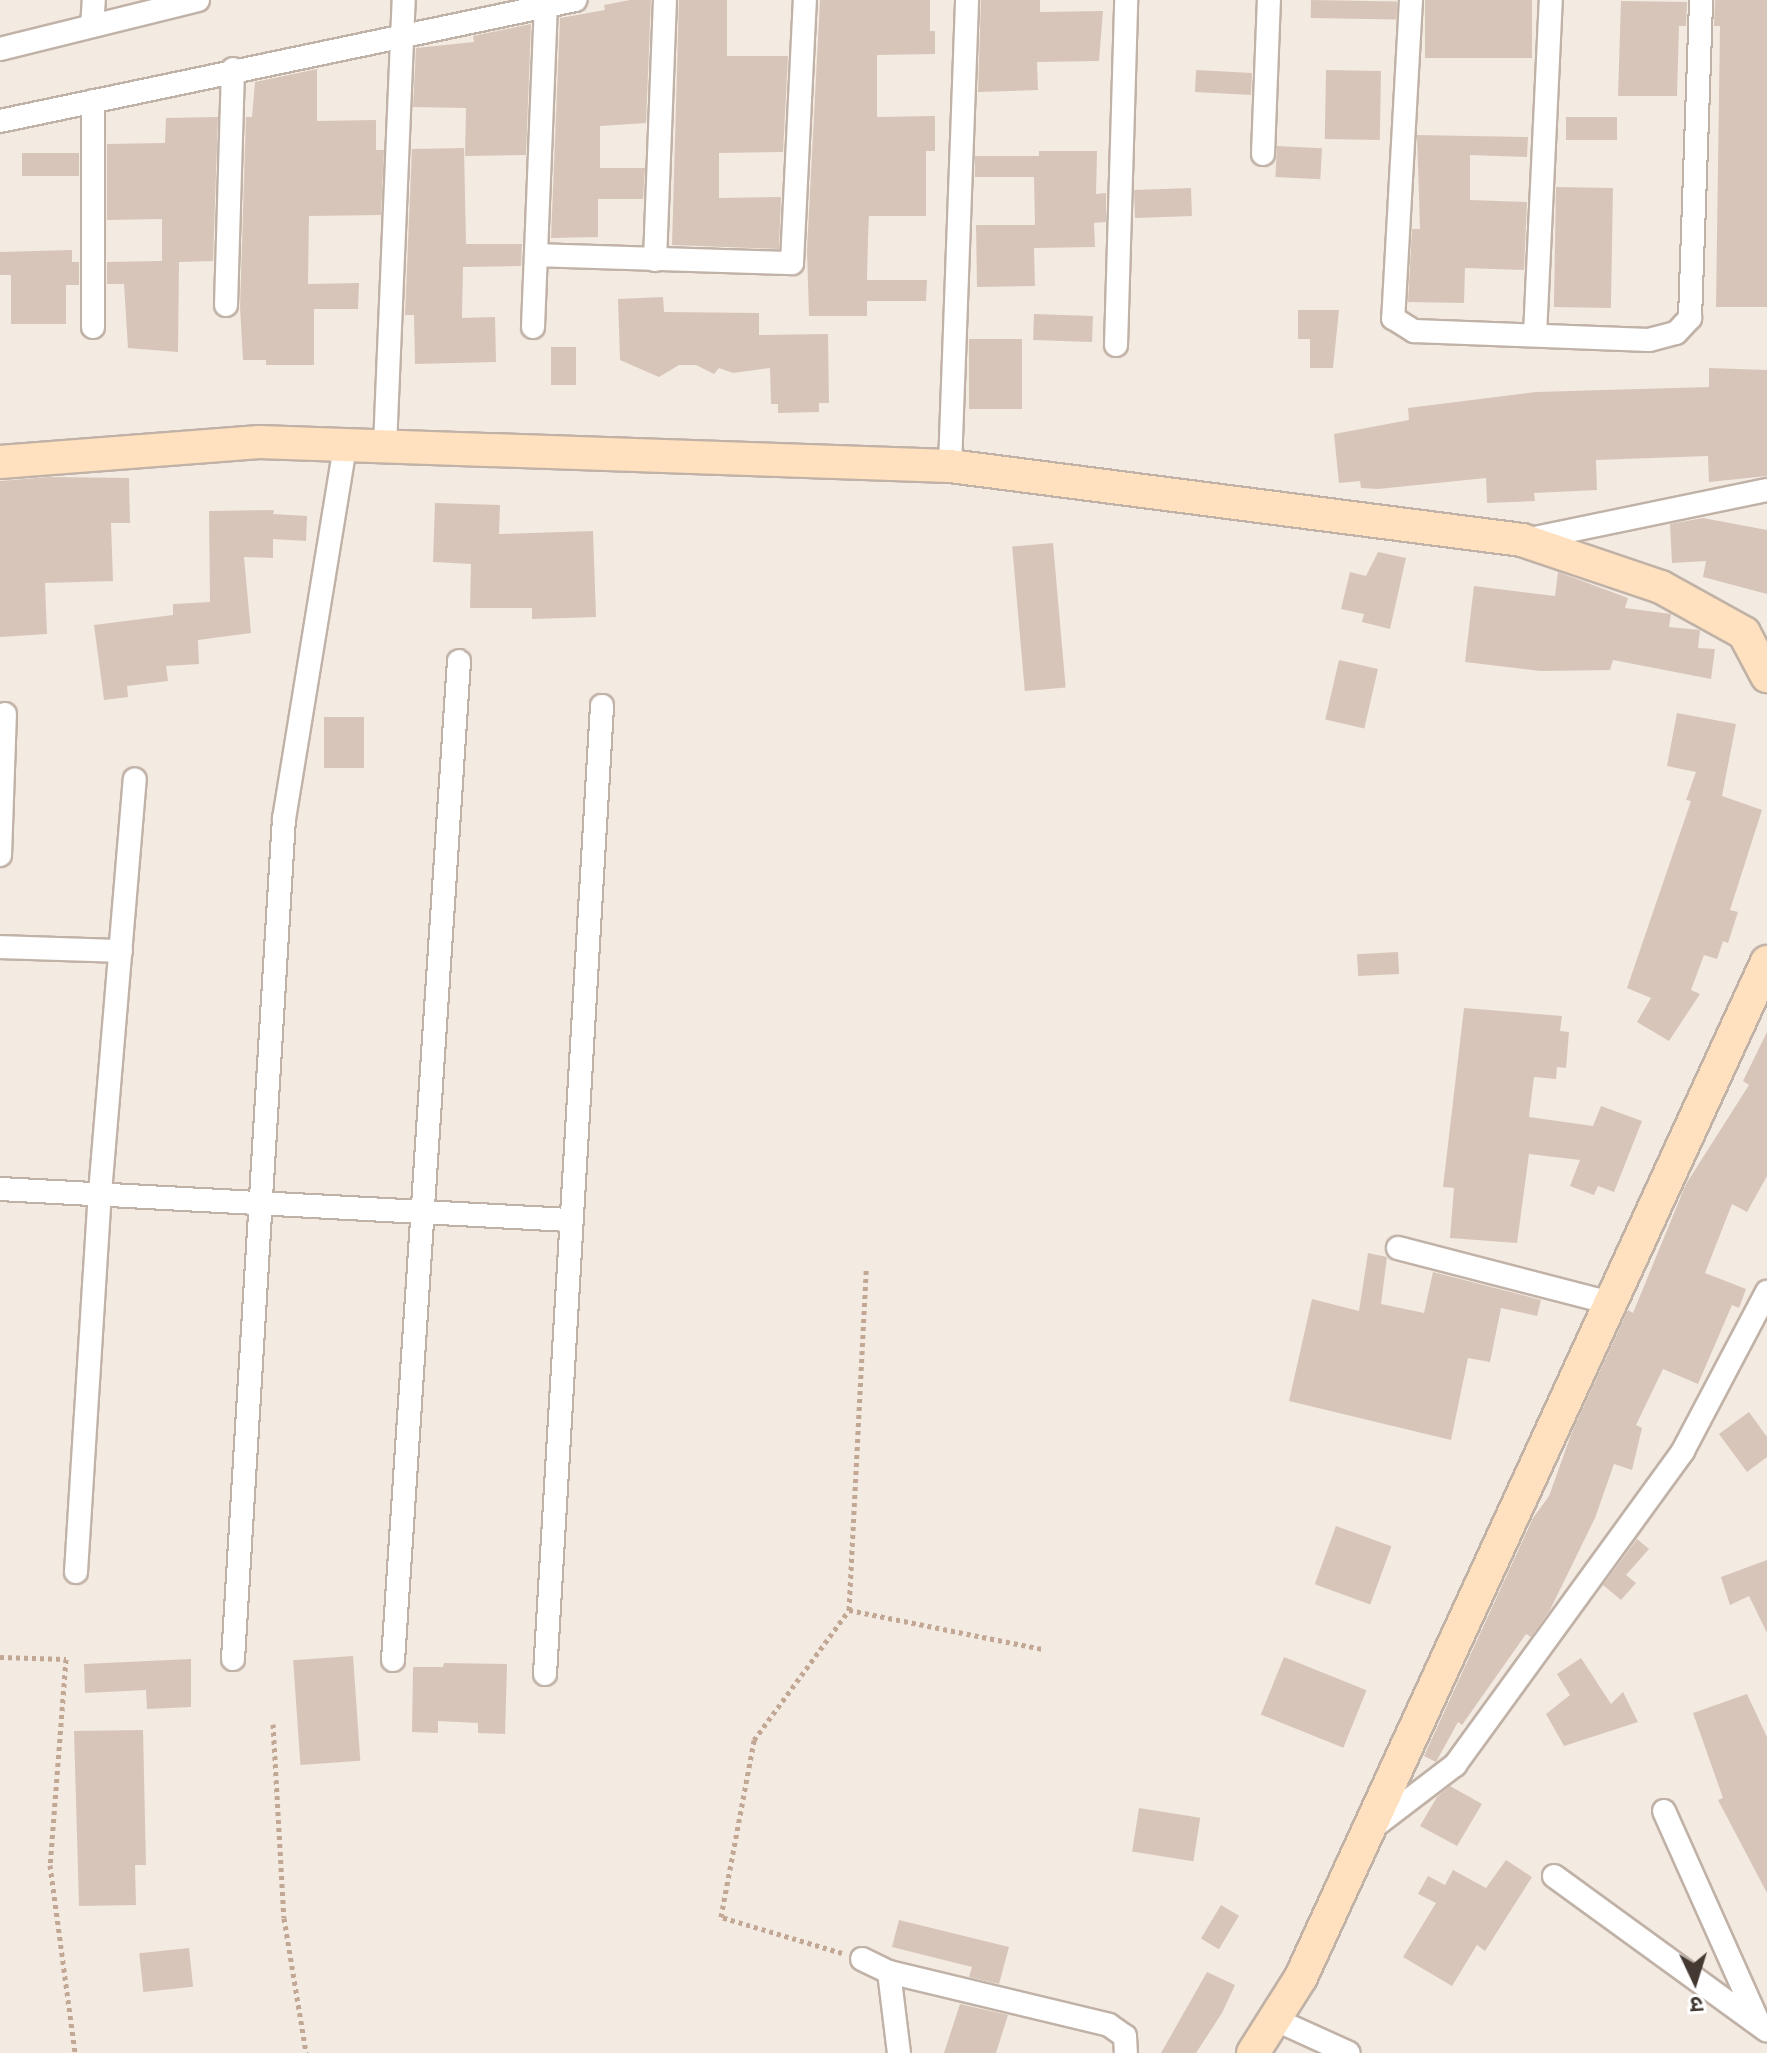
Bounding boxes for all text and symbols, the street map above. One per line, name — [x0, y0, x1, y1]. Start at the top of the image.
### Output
north arrow — [1655, 1941, 1735, 2021]
text: उ — [1689, 1992, 1704, 2019]

